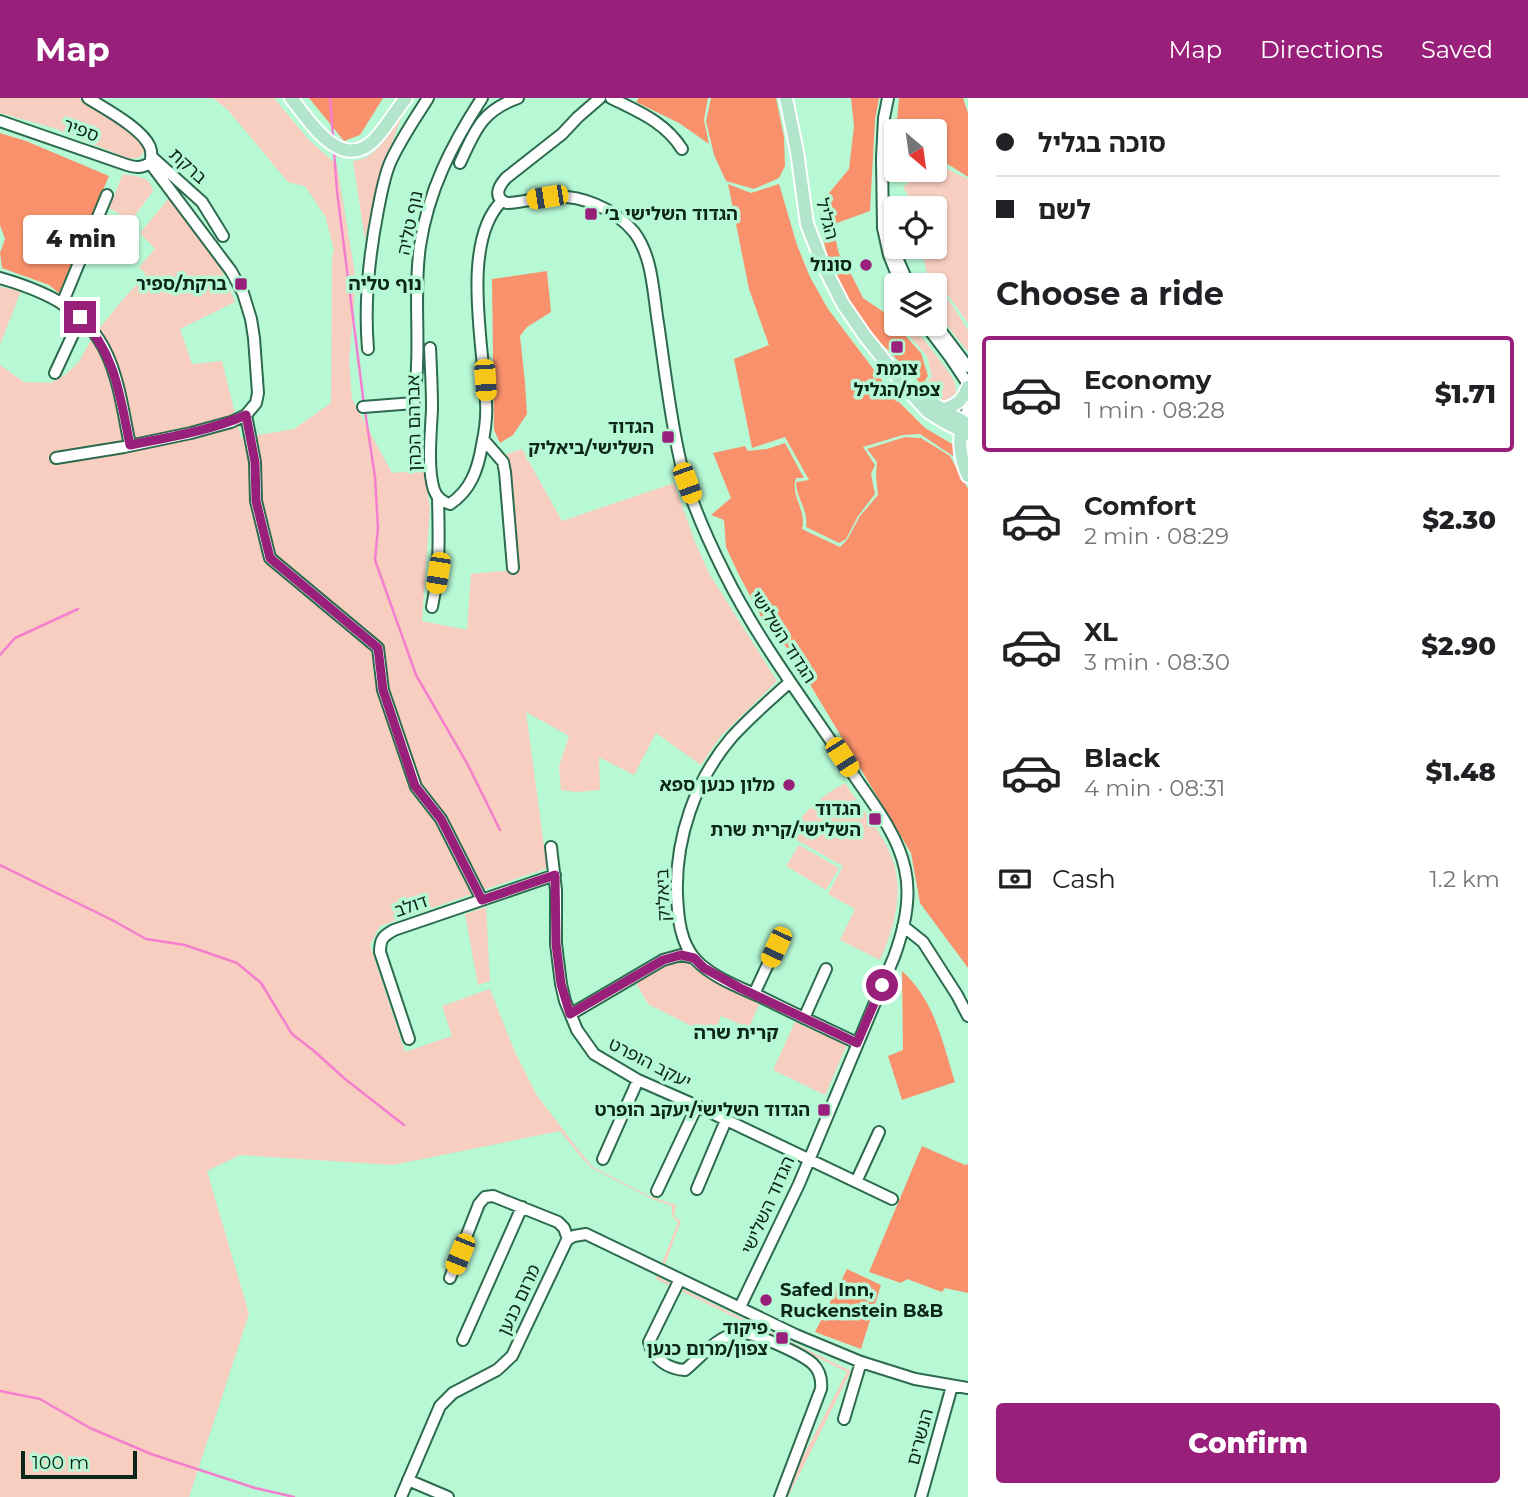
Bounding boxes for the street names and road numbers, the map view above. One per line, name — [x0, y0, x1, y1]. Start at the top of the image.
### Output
street label: ספיר — [60, 113, 102, 147]
street label: ברקת — [165, 143, 211, 189]
street label: נוף טליה — [392, 189, 428, 257]
street label: הגליל — [811, 196, 843, 242]
street label: אברהם הכהן — [402, 374, 426, 472]
street label: הגדוד השלישי — [745, 587, 821, 687]
street label: ביאליק — [651, 868, 675, 922]
street label: דולב — [391, 890, 431, 922]
street label: יעקב הופרט — [605, 1033, 695, 1093]
street label: הגדוד השלישי — [737, 1152, 799, 1258]
street label: מרום כנען — [493, 1261, 545, 1339]
street label: הנשרים — [902, 1406, 938, 1468]

